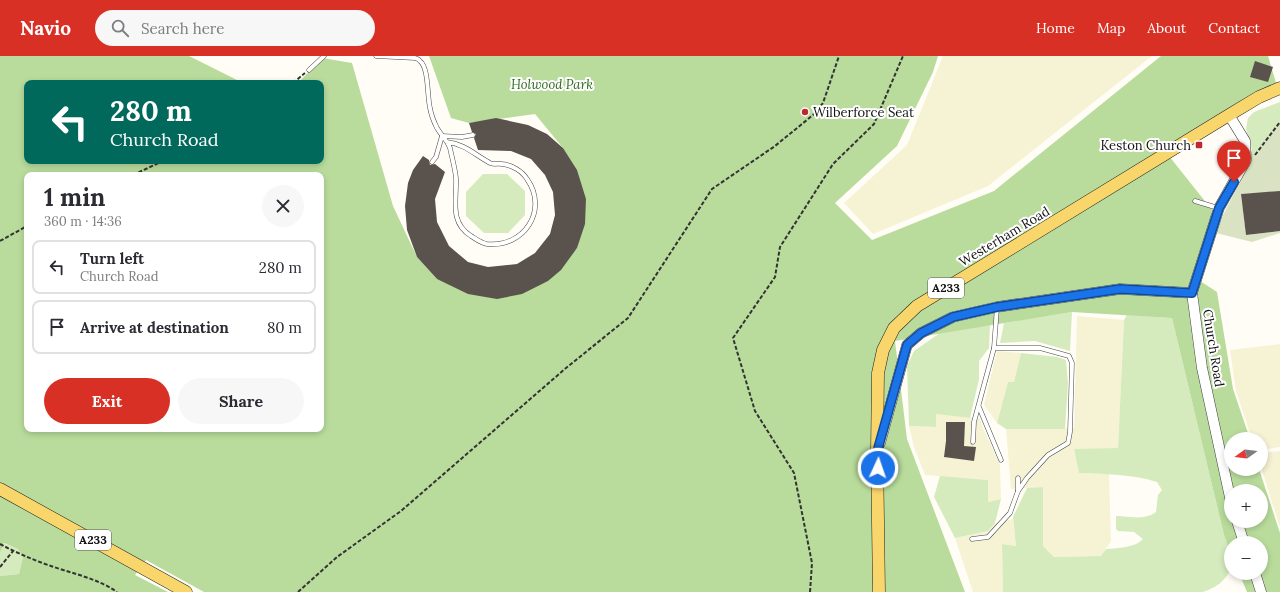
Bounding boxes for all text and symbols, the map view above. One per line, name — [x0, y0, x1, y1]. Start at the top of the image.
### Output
search box — [95, 10, 375, 46]
text: Navio — [20, 16, 71, 40]
icon: search — [109, 17, 131, 39]
text: Search here — [141, 19, 224, 38]
text: Home — [1036, 19, 1075, 37]
text: Map — [1097, 19, 1125, 37]
text: About — [1147, 19, 1186, 37]
text: Contact — [1208, 19, 1260, 37]
park label: Holwood Park — [511, 76, 593, 93]
text: 280 m — [110, 93, 192, 129]
icon: left — [44, 96, 96, 148]
place label: Wilberforce Seat — [813, 104, 914, 121]
marker: Wilberforce Seat — [800, 107, 810, 117]
text: Church Road — [110, 128, 219, 151]
place label: Keston Church — [1100, 137, 1191, 154]
marker: Keston Church — [1194, 140, 1204, 150]
pin — [1217, 141, 1251, 182]
icon: arrive — [1223, 147, 1245, 169]
text: 1 min — [44, 182, 105, 213]
button: close — [262, 185, 304, 227]
street label: Westerham Road — [956, 203, 1053, 270]
text: 360 m · 14:36 — [44, 213, 122, 230]
text: Turn left — [80, 249, 144, 268]
icon: left — [46, 256, 68, 278]
text: 280 m — [259, 258, 302, 277]
text: Church Road — [80, 268, 158, 285]
road number: A233 — [928, 278, 964, 298]
street label: Church Road — [1199, 308, 1228, 388]
icon: arrive — [46, 316, 68, 338]
text: Arrive at destination — [80, 318, 229, 337]
text: 80 m — [267, 318, 302, 337]
button: Exit — [44, 378, 170, 424]
button: Share — [178, 378, 304, 424]
north arrow — [1224, 432, 1268, 476]
map controls — [1224, 432, 1268, 580]
position arrow — [857, 447, 899, 489]
button: + — [1224, 484, 1268, 528]
road number: A233 — [75, 530, 111, 550]
button: − — [1224, 536, 1268, 580]

